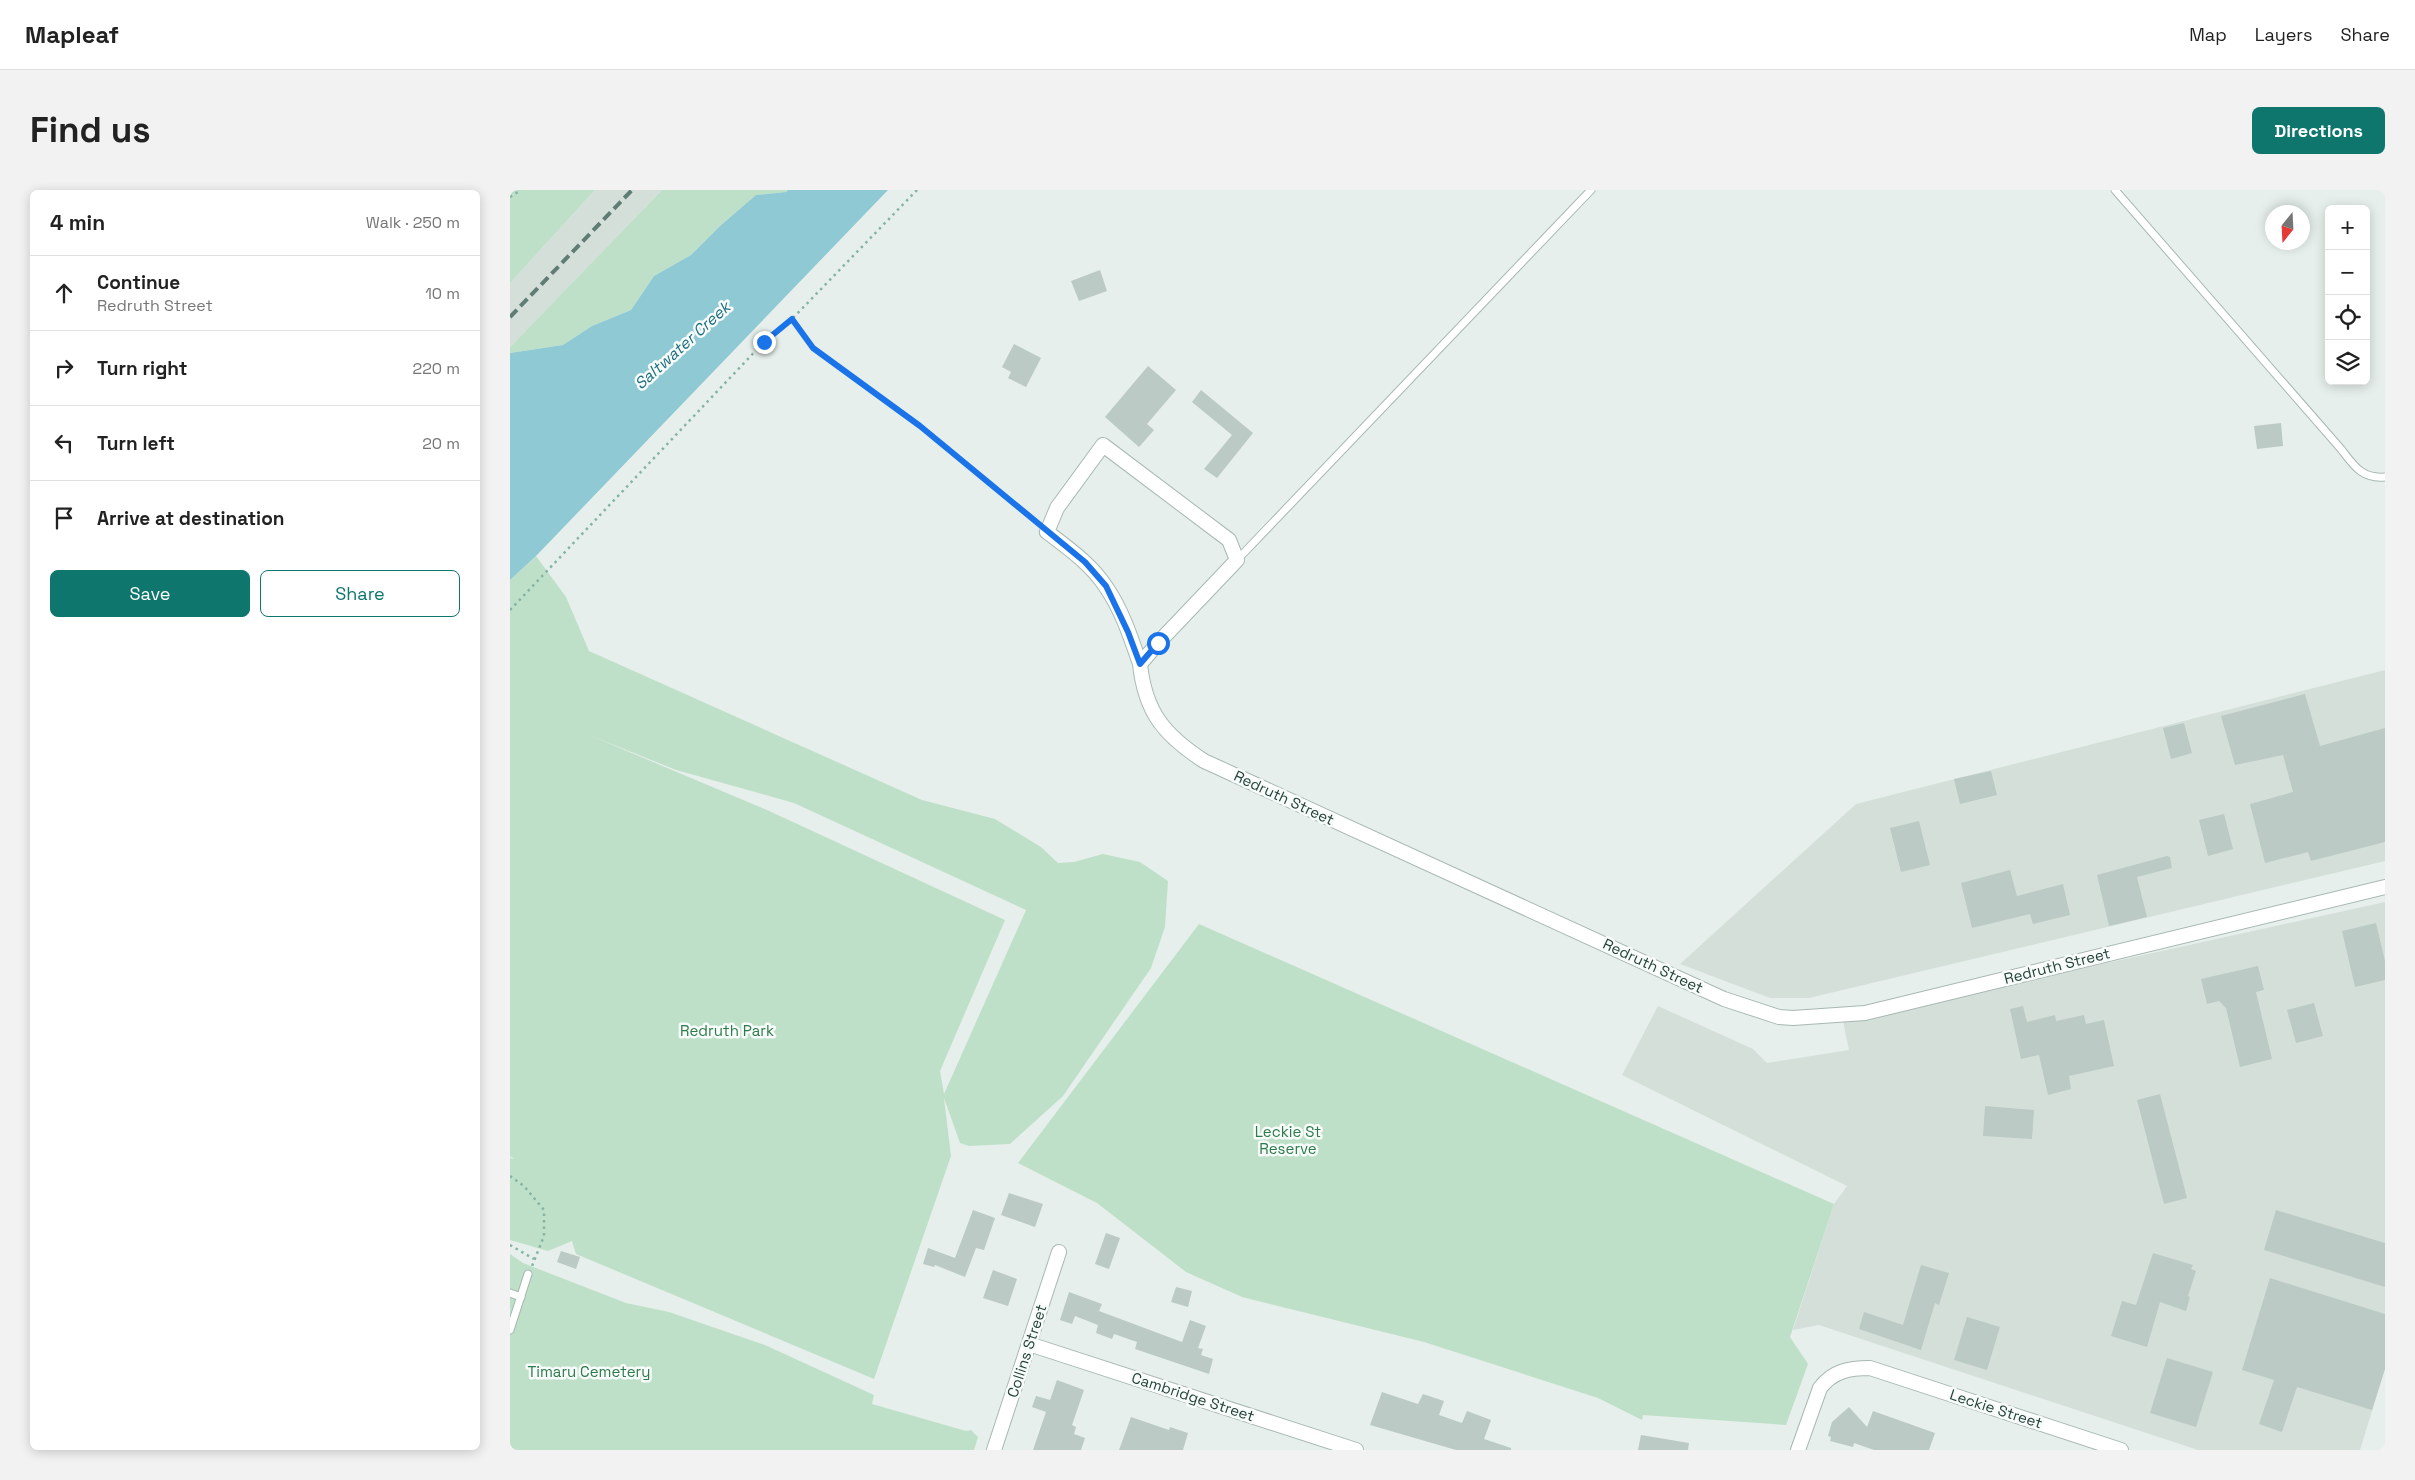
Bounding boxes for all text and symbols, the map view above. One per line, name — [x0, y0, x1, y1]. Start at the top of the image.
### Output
text: Mapleaf — [25, 19, 119, 50]
text: Map — [2189, 23, 2227, 46]
text: Layers — [2255, 23, 2312, 46]
text: Share — [2340, 23, 2390, 46]
button: Directions — [2252, 107, 2385, 154]
text: Find us — [30, 108, 151, 152]
north arrow — [2265, 205, 2310, 250]
map controls — [2325, 205, 2370, 385]
button: + — [2325, 205, 2370, 250]
text: 4 min — [50, 209, 105, 236]
text: Walk · 250 m — [366, 212, 460, 233]
button: − — [2325, 250, 2370, 295]
text: Continue — [97, 270, 180, 295]
icon: ahead — [50, 279, 78, 307]
text: 10 m — [425, 283, 460, 304]
text: Redruth Street — [97, 295, 213, 316]
water label: Saltwater Creek — [630, 295, 736, 394]
button: locate — [2325, 295, 2370, 340]
route end — [753, 331, 776, 354]
button: layers — [2325, 340, 2370, 385]
icon: right — [50, 354, 78, 382]
text: Turn right — [97, 356, 187, 381]
text: 220 m — [413, 358, 460, 379]
icon: left — [50, 429, 78, 457]
text: Turn left — [97, 431, 175, 456]
text: 20 m — [422, 433, 460, 454]
icon: arrive — [50, 504, 78, 532]
text: Arrive at destination — [97, 506, 285, 531]
button: Save — [50, 570, 250, 617]
button: Share — [260, 570, 460, 617]
route start — [1147, 632, 1170, 655]
street label: Redruth Street — [1231, 766, 1338, 829]
street label: Redruth Street — [1600, 934, 1707, 997]
street label: Redruth Street — [2002, 943, 2112, 988]
park label: Redruth Park — [680, 1021, 774, 1040]
park label: Leckie St Reserve — [1255, 1122, 1321, 1158]
street label: Collins Street — [1003, 1302, 1051, 1400]
park label: Timaru Cemetery — [528, 1362, 650, 1381]
street label: Cambridge Street — [1129, 1368, 1257, 1425]
street label: Leckie Street — [1947, 1385, 2045, 1432]

